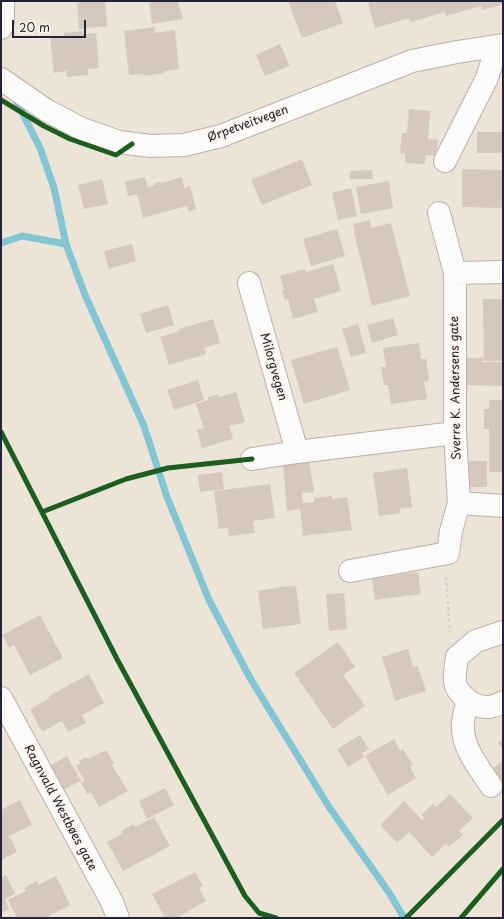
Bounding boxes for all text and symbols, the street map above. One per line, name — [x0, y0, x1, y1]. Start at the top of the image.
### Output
scale bar — [14, 12, 88, 38]
text: 20 m — [19, 18, 50, 36]
street label: Ørpetveitvegen — [206, 103, 290, 145]
street label: Sverre K. Andersens gate — [448, 316, 464, 460]
street label: Milorgvegen — [256, 331, 290, 403]
street label: Ragnvald Westbøes gate — [21, 742, 99, 874]

